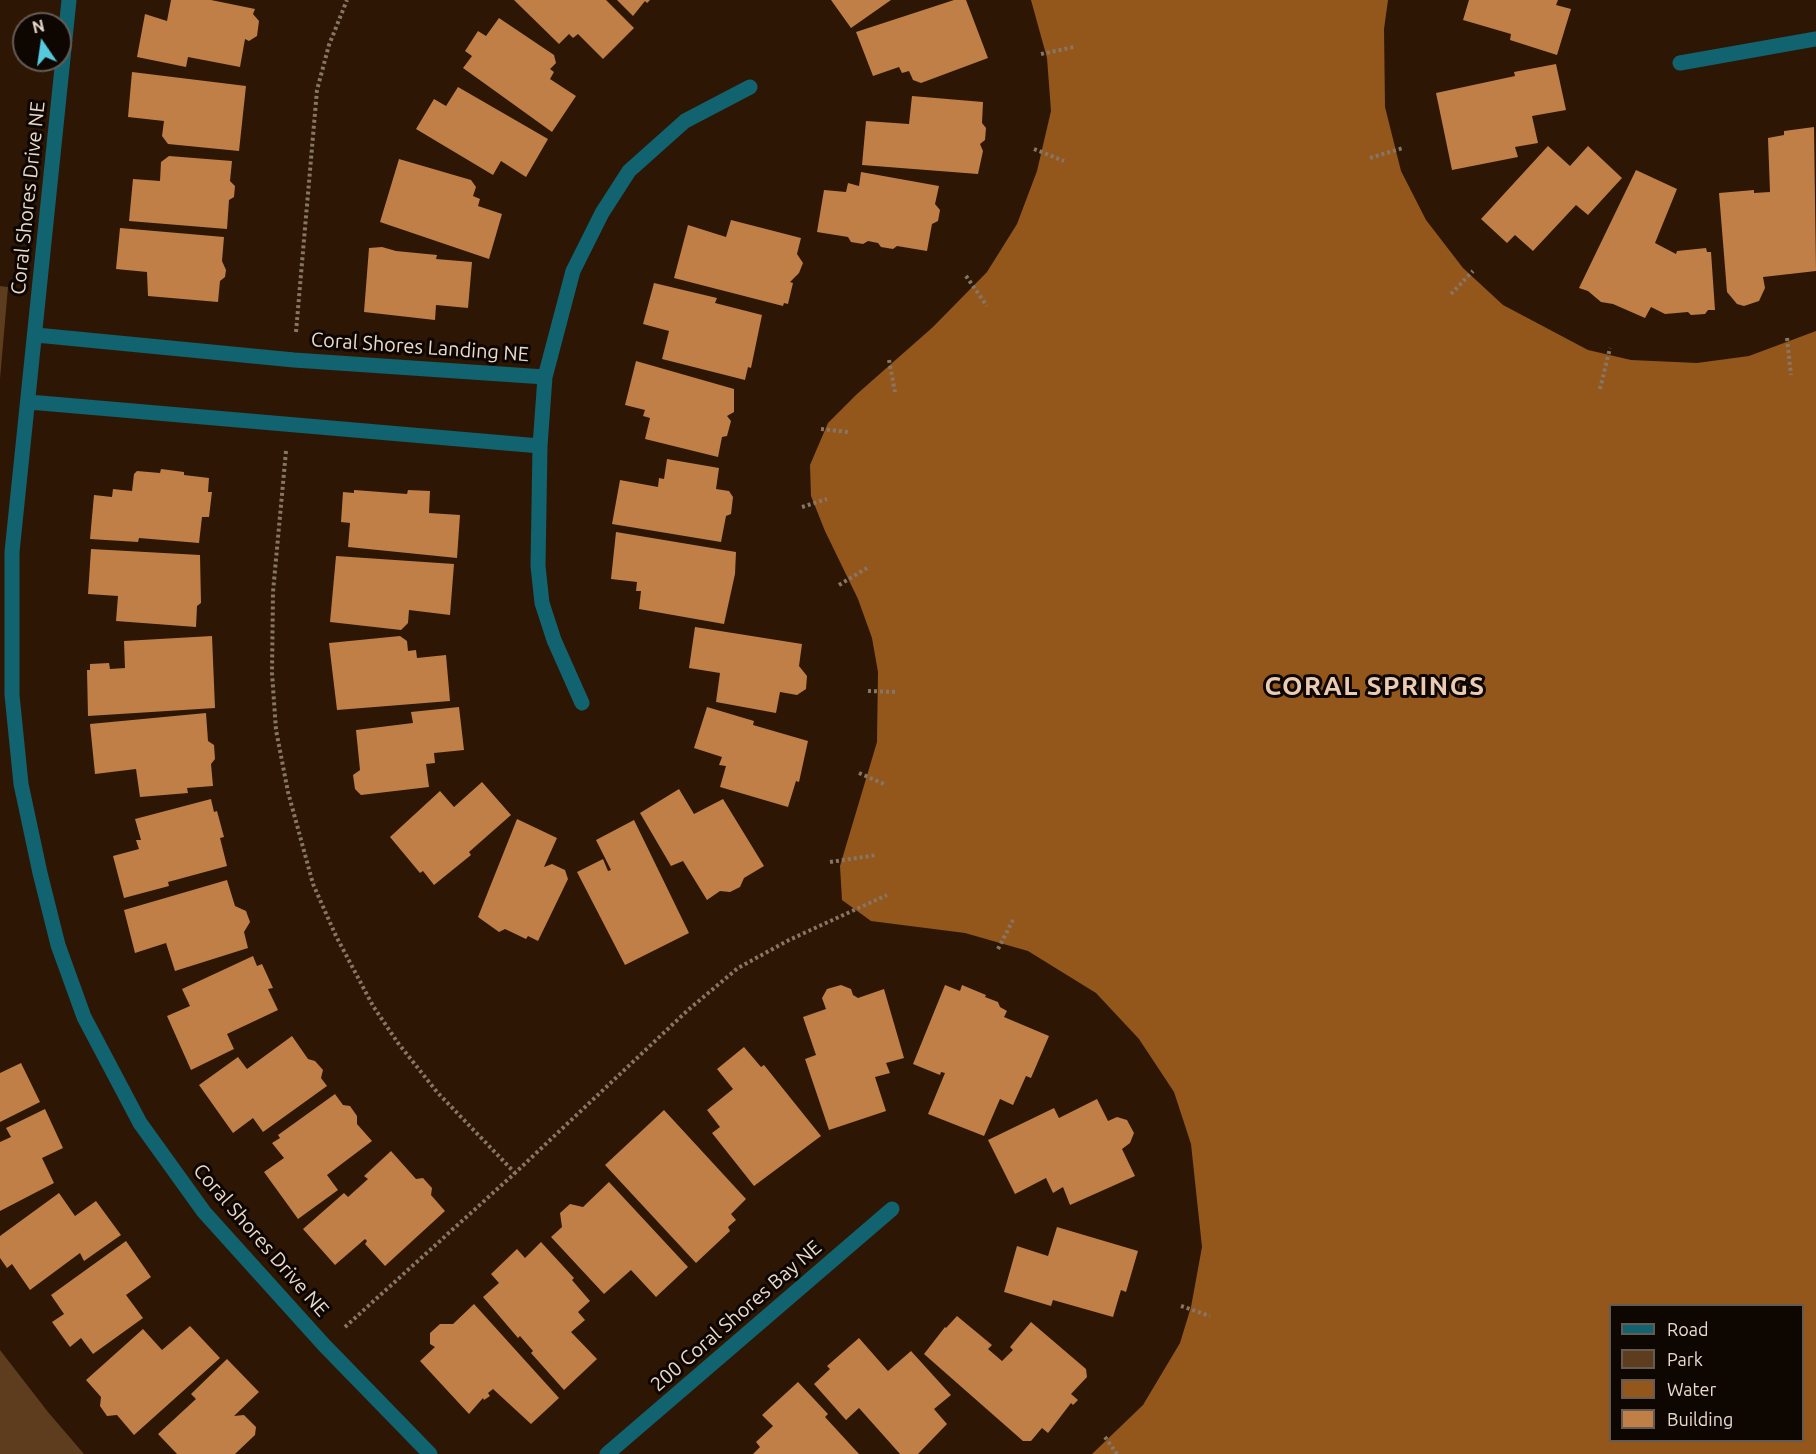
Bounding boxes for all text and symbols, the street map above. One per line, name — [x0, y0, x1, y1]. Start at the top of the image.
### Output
north arrow — [12, 12, 72, 72]
text: N — [31, 16, 46, 37]
street label: Coral Shores Drive NE — [6, 100, 50, 296]
street label: Coral Shores Landing NE — [310, 327, 530, 367]
district label: CORAL SPRINGS — [1265, 670, 1485, 702]
street label: Coral Shores Drive NE — [188, 1159, 334, 1321]
street label: 200 Coral Shores Bay NE — [646, 1235, 826, 1397]
legend — [1609, 1304, 1804, 1442]
text: Road — [1667, 1319, 1709, 1339]
text: Park — [1667, 1349, 1703, 1369]
text: Water — [1667, 1379, 1716, 1399]
text: Building — [1667, 1409, 1733, 1429]

